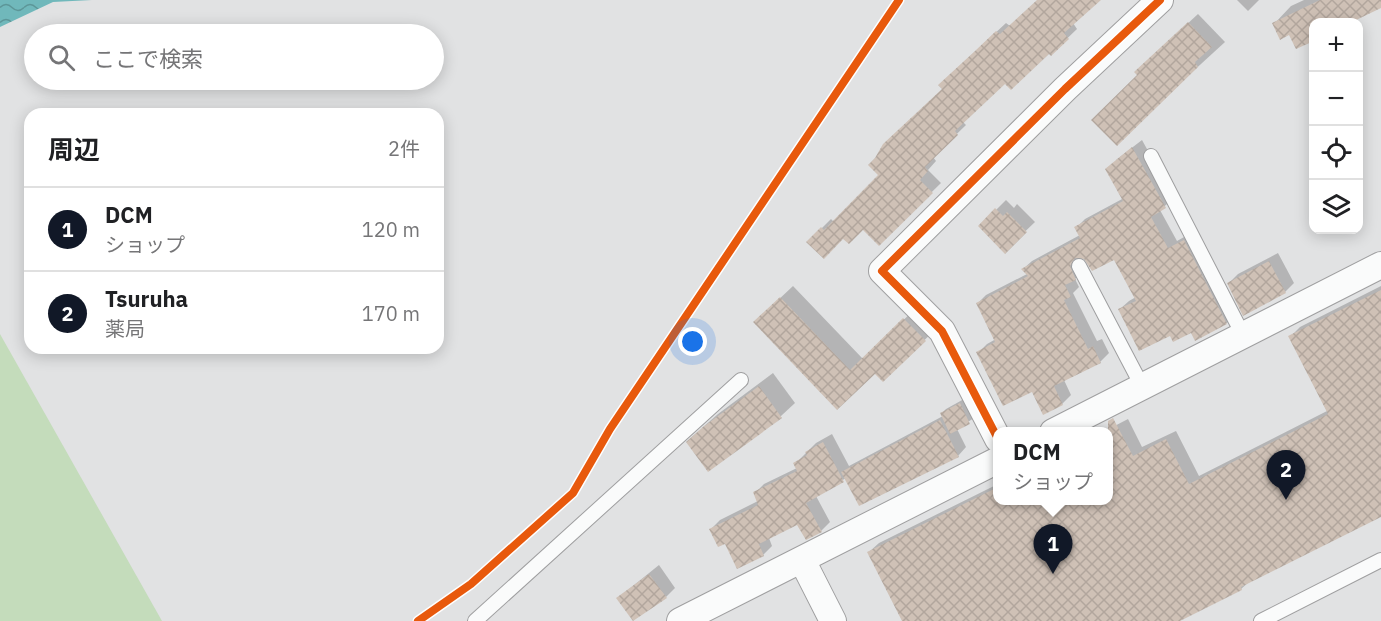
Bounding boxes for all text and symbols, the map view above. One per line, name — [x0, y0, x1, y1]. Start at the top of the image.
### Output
map controls — [1309, 18, 1363, 234]
button: + — [1309, 18, 1363, 72]
search box — [24, 24, 444, 90]
icon: search — [45, 41, 78, 74]
text: ここで検索 — [93, 44, 203, 73]
button: − — [1309, 72, 1363, 126]
button: locate — [1309, 126, 1363, 180]
text: 周辺 — [48, 132, 100, 166]
text: 2件 — [388, 135, 420, 162]
button: layers — [1309, 180, 1363, 234]
text: DCM — [105, 200, 153, 229]
text: 1 — [62, 216, 74, 243]
text: 120 m — [362, 216, 420, 243]
text: ショップ — [105, 231, 185, 258]
text: Tsuruha — [105, 284, 188, 313]
text: 2 — [62, 300, 74, 327]
text: 170 m — [362, 300, 420, 327]
text: 薬局 — [105, 315, 145, 342]
your location — [678, 327, 707, 356]
popup — [993, 427, 1113, 505]
text: DCM — [1013, 437, 1061, 466]
pin: 2 — [1266, 450, 1306, 500]
text: ショップ — [1013, 468, 1093, 495]
pin: 1 — [1034, 524, 1072, 574]

